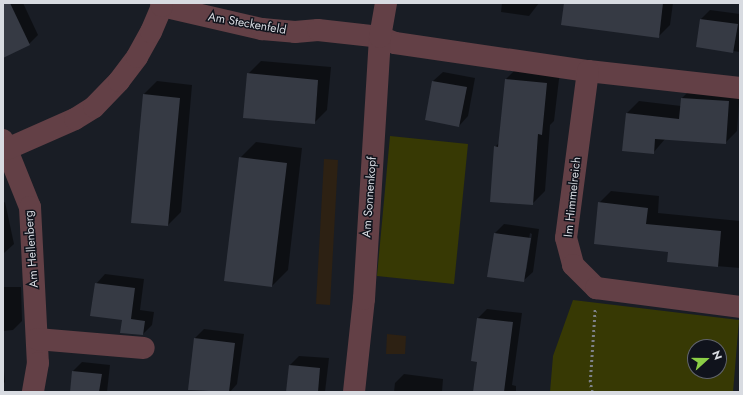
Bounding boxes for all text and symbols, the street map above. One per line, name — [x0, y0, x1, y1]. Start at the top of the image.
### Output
street label: Am Steckenfeld — [207, 10, 287, 38]
street label: Am Sonnenkopf — [360, 156, 380, 238]
street label: Im Himmelreich — [562, 156, 584, 238]
street label: Am Hellenberg — [22, 210, 42, 288]
north arrow — [687, 339, 727, 379]
text: N — [708, 348, 726, 362]

